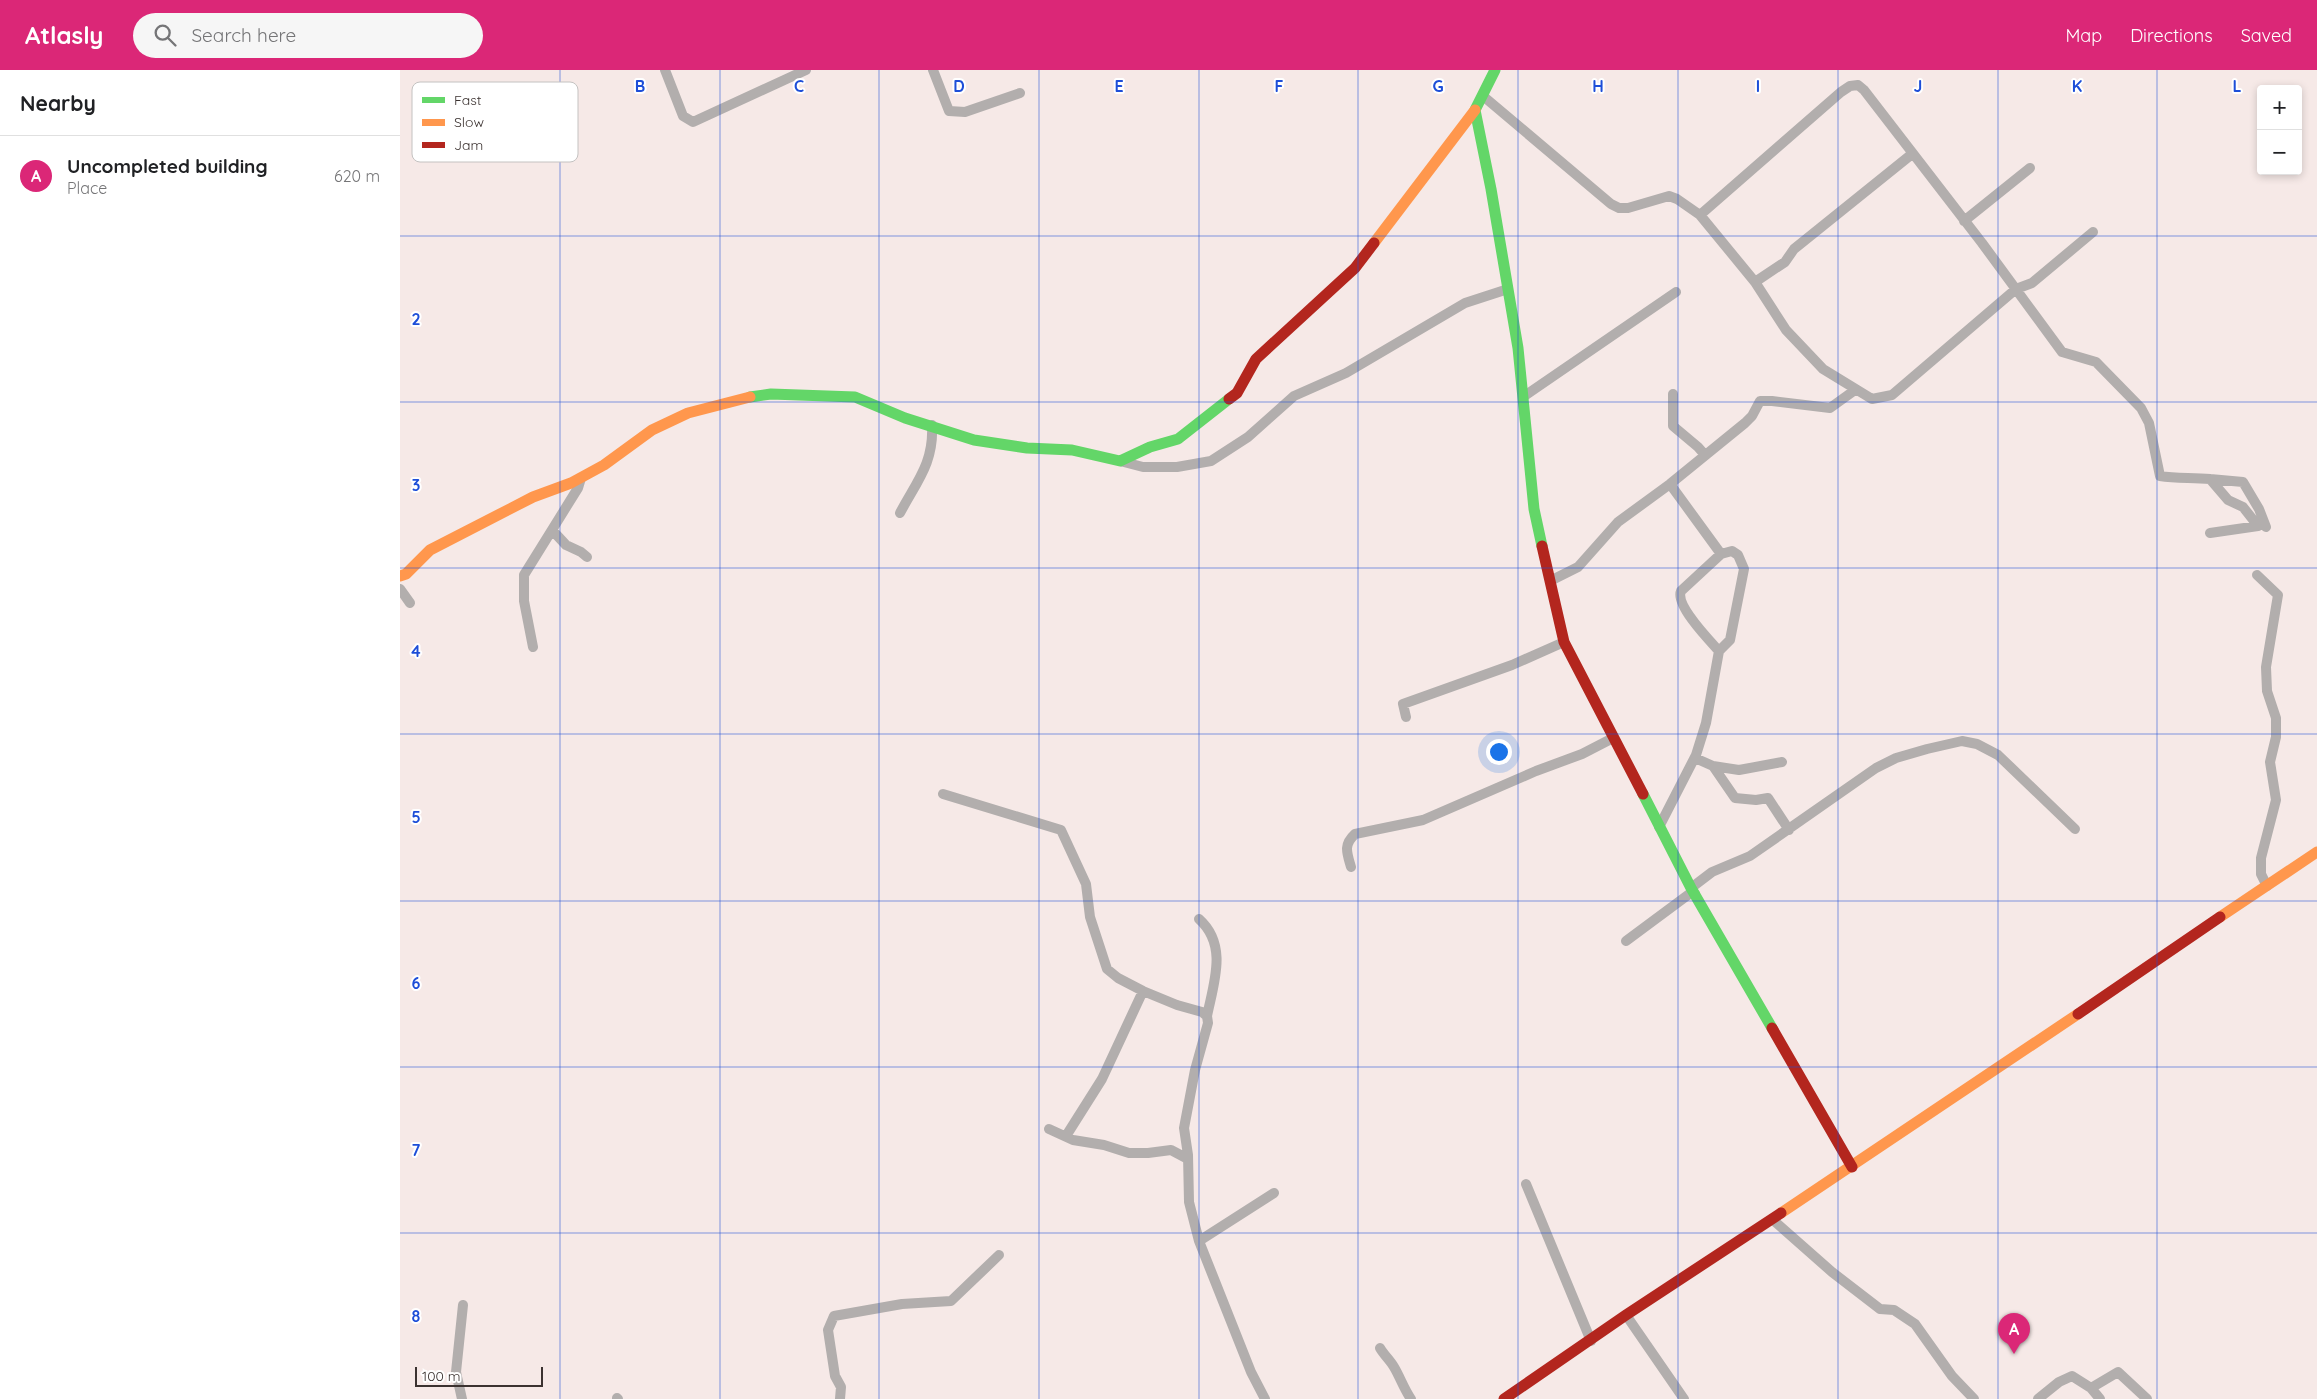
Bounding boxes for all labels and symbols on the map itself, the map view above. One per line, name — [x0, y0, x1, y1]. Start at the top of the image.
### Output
text: B — [635, 76, 645, 96]
text: C — [794, 76, 804, 96]
text: D — [953, 76, 965, 96]
text: E — [1114, 76, 1124, 96]
text: F — [1275, 76, 1284, 96]
text: G — [1432, 76, 1444, 96]
text: H — [1592, 76, 1604, 96]
text: I — [1756, 76, 1760, 96]
text: J — [1914, 76, 1922, 96]
text: K — [2072, 76, 2082, 96]
text: L — [2233, 76, 2242, 96]
legend — [412, 82, 578, 162]
text: Fast — [454, 91, 482, 109]
text: Slow — [454, 113, 484, 131]
text: Jam — [454, 136, 483, 154]
text: 2 — [411, 309, 421, 329]
text: 3 — [412, 475, 420, 495]
text: 4 — [411, 641, 421, 661]
your location — [1486, 739, 1512, 765]
text: 5 — [411, 807, 421, 827]
text: 6 — [412, 973, 421, 993]
text: 7 — [412, 1140, 421, 1160]
text: 8 — [412, 1306, 421, 1326]
pin: A — [1998, 1313, 2030, 1354]
scale bar — [415, 1364, 542, 1387]

